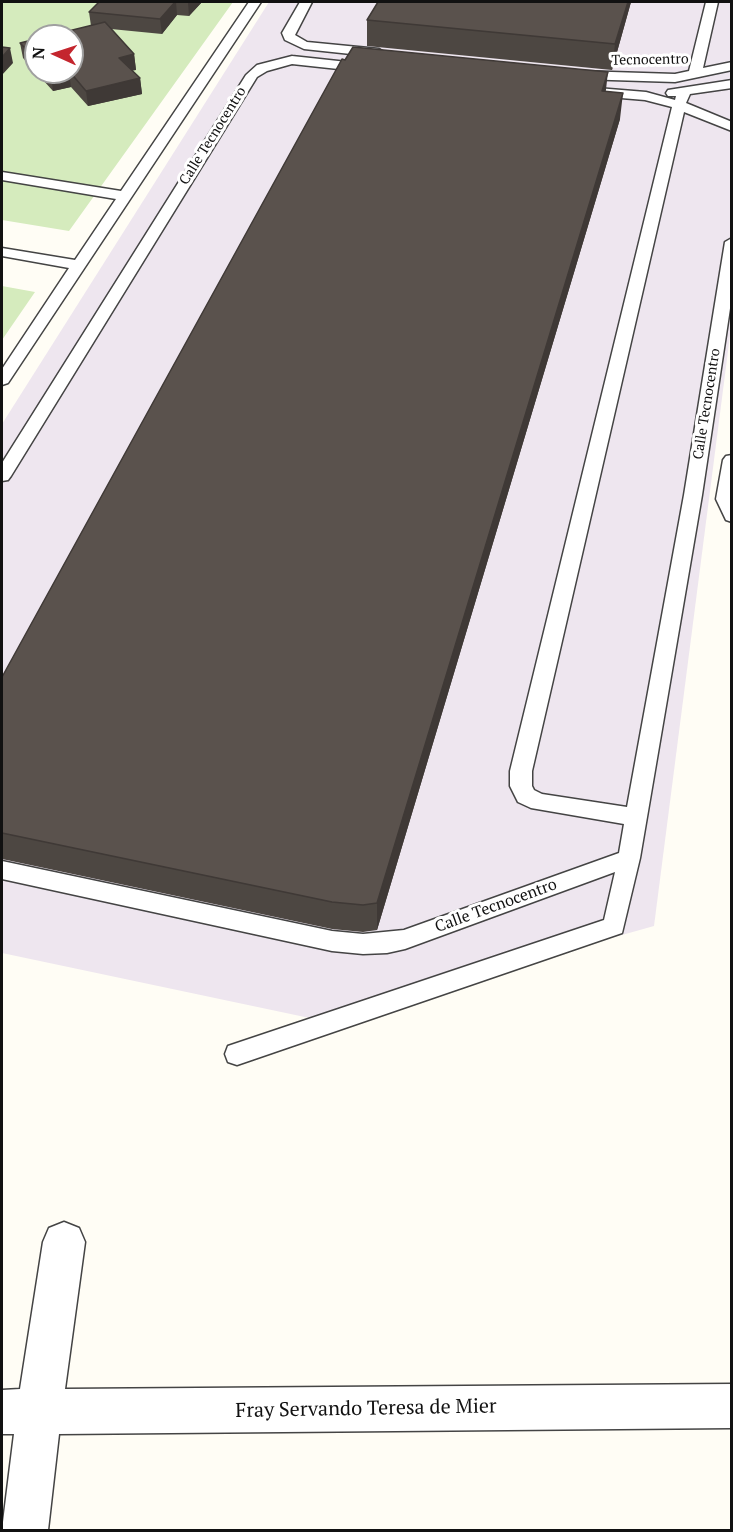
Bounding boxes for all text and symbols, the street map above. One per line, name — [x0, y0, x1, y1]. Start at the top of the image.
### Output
north arrow — [24, 24, 84, 84]
text: N — [27, 47, 49, 60]
street label: Tecnocentro — [611, 51, 689, 69]
street label: Calle Tecnocentro — [176, 84, 250, 188]
street label: Calle Tecnocentro — [690, 347, 724, 461]
street label: Calle Tecnocentro — [432, 875, 560, 937]
street label: Fray Servando Teresa de Mier — [235, 1395, 497, 1423]

